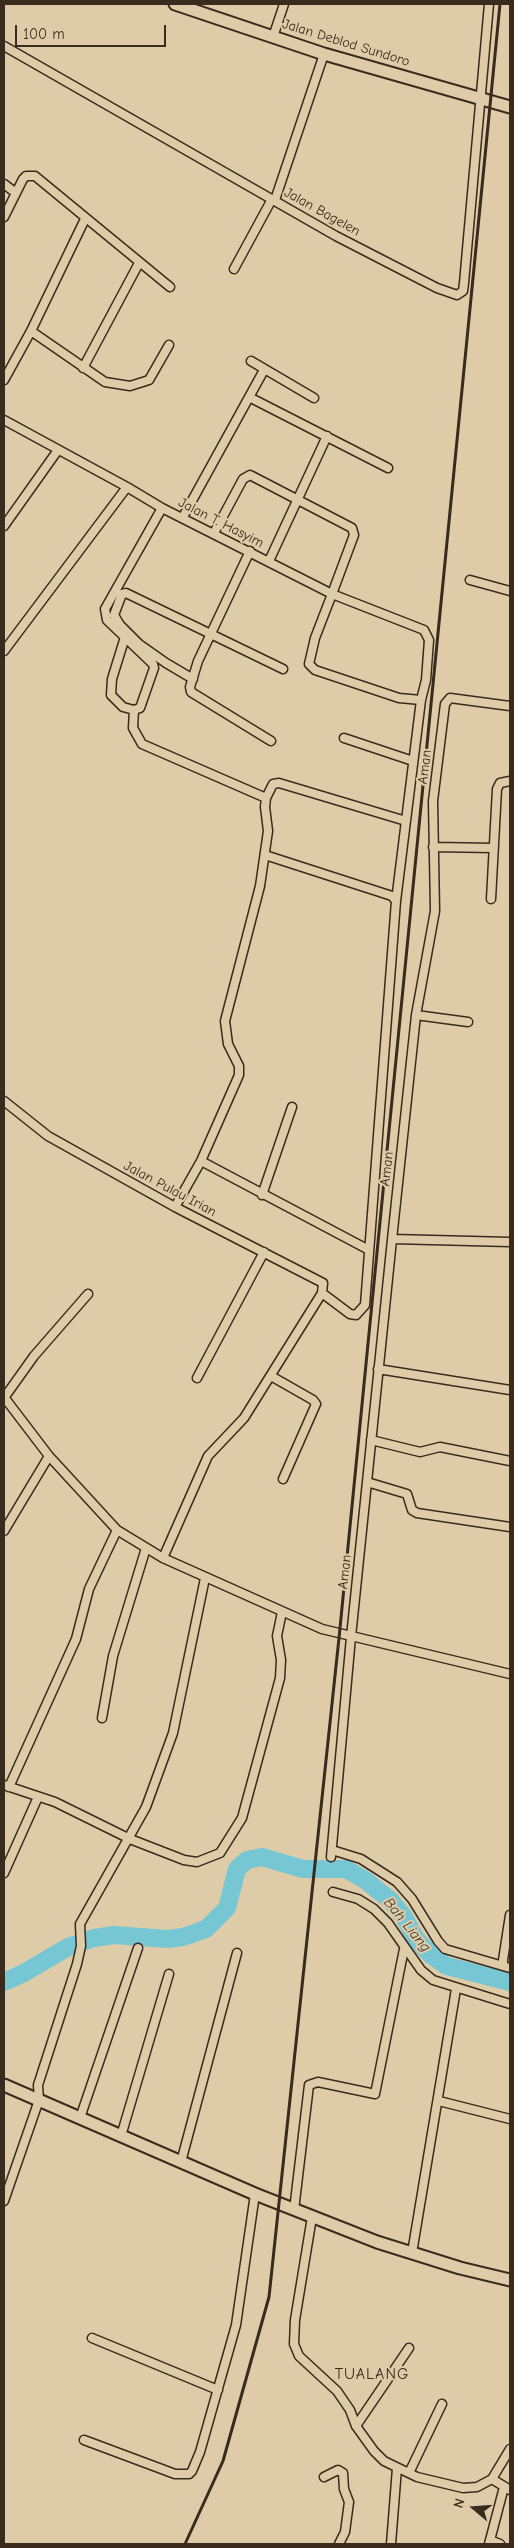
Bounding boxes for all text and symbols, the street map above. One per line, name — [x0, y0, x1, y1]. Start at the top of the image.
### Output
scale bar — [18, 15, 169, 47]
street label: Jalan Deblod Sundoro — [280, 16, 412, 70]
text: 100 m — [23, 25, 65, 43]
street label: Jalan Bagelen — [281, 184, 363, 240]
street label: Jalan T. Hasyim — [176, 494, 266, 552]
street label: Aman — [415, 749, 435, 785]
street label: Aman — [377, 1151, 397, 1187]
street label: Jalan Pulau Irian — [121, 1157, 219, 1221]
street label: Aman — [335, 1554, 355, 1590]
water label: Bah Liang — [380, 1894, 434, 1956]
district label: TUALANG — [334, 2364, 410, 2384]
north arrow — [449, 2483, 499, 2533]
text: N — [450, 2496, 469, 2510]

